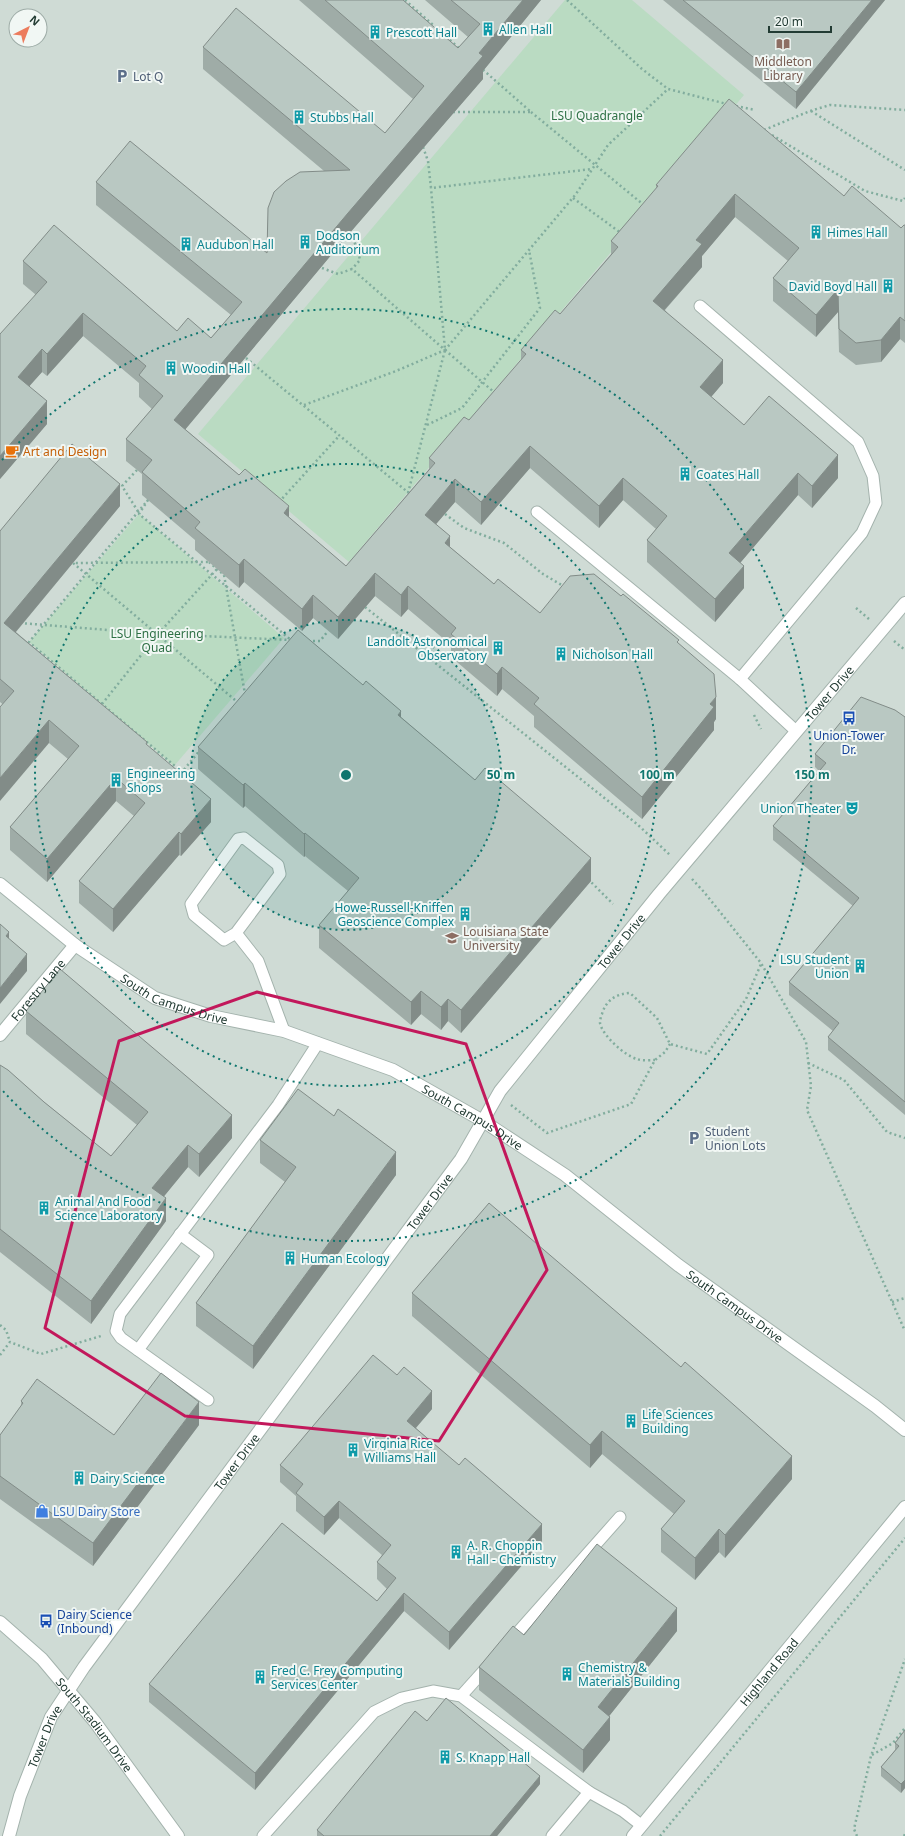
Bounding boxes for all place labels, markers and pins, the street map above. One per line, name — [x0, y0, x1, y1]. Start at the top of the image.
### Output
building icon: Allen Hall — [480, 21, 496, 37]
place label: Allen Hall — [499, 21, 552, 38]
building icon: Prescott Hall — [367, 24, 383, 40]
place label: Prescott Hall — [386, 24, 457, 41]
library icon: Middleton Library — [775, 36, 791, 52]
place label: Middleton Library — [754, 53, 812, 84]
parking icon: Lot Q — [114, 68, 130, 84]
place label: Lot Q — [133, 68, 163, 85]
building icon: Stubbs Hall — [291, 109, 307, 125]
place label: Stubbs Hall — [310, 109, 374, 126]
building icon: Himes Hall — [808, 224, 824, 240]
place label: Himes Hall — [827, 224, 888, 241]
place label: Dodson Auditorium — [316, 227, 380, 258]
building icon: Dodson Auditorium — [297, 234, 313, 250]
building icon: Audubon Hall — [178, 236, 194, 252]
place label: Audubon Hall — [197, 236, 274, 253]
place label: David Boyd Hall — [789, 278, 877, 295]
building icon: David Boyd Hall — [880, 278, 896, 294]
building icon: Woodin Hall — [163, 360, 179, 376]
place label: Woodin Hall — [182, 360, 250, 377]
cafe icon: Art and Design — [4, 443, 20, 459]
place label: Art and Design — [23, 443, 107, 460]
building icon: Coates Hall — [677, 466, 693, 482]
place label: Coates Hall — [696, 466, 759, 483]
place label: Landolt Astronomical Observatory — [367, 633, 488, 664]
building icon: Landolt Astronomical Observatory — [490, 640, 506, 656]
building icon: Nicholson Hall — [553, 646, 569, 662]
place label: Nicholson Hall — [572, 646, 653, 663]
bus stop icon: Union-Tower Dr. — [841, 710, 857, 726]
place label: Union-Tower Dr. — [813, 727, 885, 758]
place label: Engineering Shops — [127, 765, 195, 796]
centre of rings — [339, 768, 353, 782]
building icon: Engineering Shops — [108, 772, 124, 788]
place label: Union Theater — [760, 800, 841, 817]
theatre icon: Union Theater — [844, 800, 860, 816]
place label: Howe-Russell-Kniffen Geoscience Complex — [334, 899, 455, 930]
building icon: Howe-Russell-Kniffen Geoscience Complex — [457, 906, 473, 922]
place label: Louisiana State University — [463, 923, 549, 954]
school or university icon: Louisiana State University — [444, 930, 460, 946]
place label: LSU Student Union — [780, 951, 850, 982]
building icon: LSU Student Union — [852, 958, 868, 974]
place label: Student Union Lots — [705, 1123, 766, 1154]
parking icon: Student Union Lots — [686, 1130, 702, 1146]
place label: Animal And Food Science Laboratory — [55, 1193, 163, 1224]
building icon: Animal And Food Science Laboratory — [36, 1200, 52, 1216]
building icon: Human Ecology — [282, 1250, 298, 1266]
place label: Human Ecology — [301, 1250, 390, 1267]
place label: Life Sciences Building — [642, 1406, 714, 1437]
building icon: Life Sciences Building — [623, 1413, 639, 1429]
place label: Virginia Rice Williams Hall — [364, 1435, 436, 1466]
building icon: Virginia Rice Williams Hall — [345, 1442, 361, 1458]
building icon: Dairy Science — [71, 1470, 87, 1486]
place label: Dairy Science — [90, 1470, 165, 1487]
shop icon: LSU Dairy Store — [34, 1503, 50, 1519]
place label: LSU Dairy Store — [53, 1503, 140, 1520]
place label: A. R. Choppin Hall - Chemistry — [467, 1537, 557, 1568]
building icon: A. R. Choppin Hall - Chemistry — [448, 1544, 464, 1560]
place label: Dairy Science (Inbound) — [57, 1606, 132, 1637]
bus stop icon: Dairy Science (Inbound) — [38, 1613, 54, 1629]
place label: Chemistry & Materials Building — [578, 1659, 680, 1690]
place label: Fred C. Frey Computing Services Center — [271, 1662, 403, 1693]
building icon: Chemistry & Materials Building — [559, 1666, 575, 1682]
building icon: Fred C. Frey Computing Services Center — [252, 1669, 268, 1685]
building icon: S. Knapp Hall — [437, 1749, 453, 1765]
place label: S. Knapp Hall — [456, 1749, 530, 1766]

